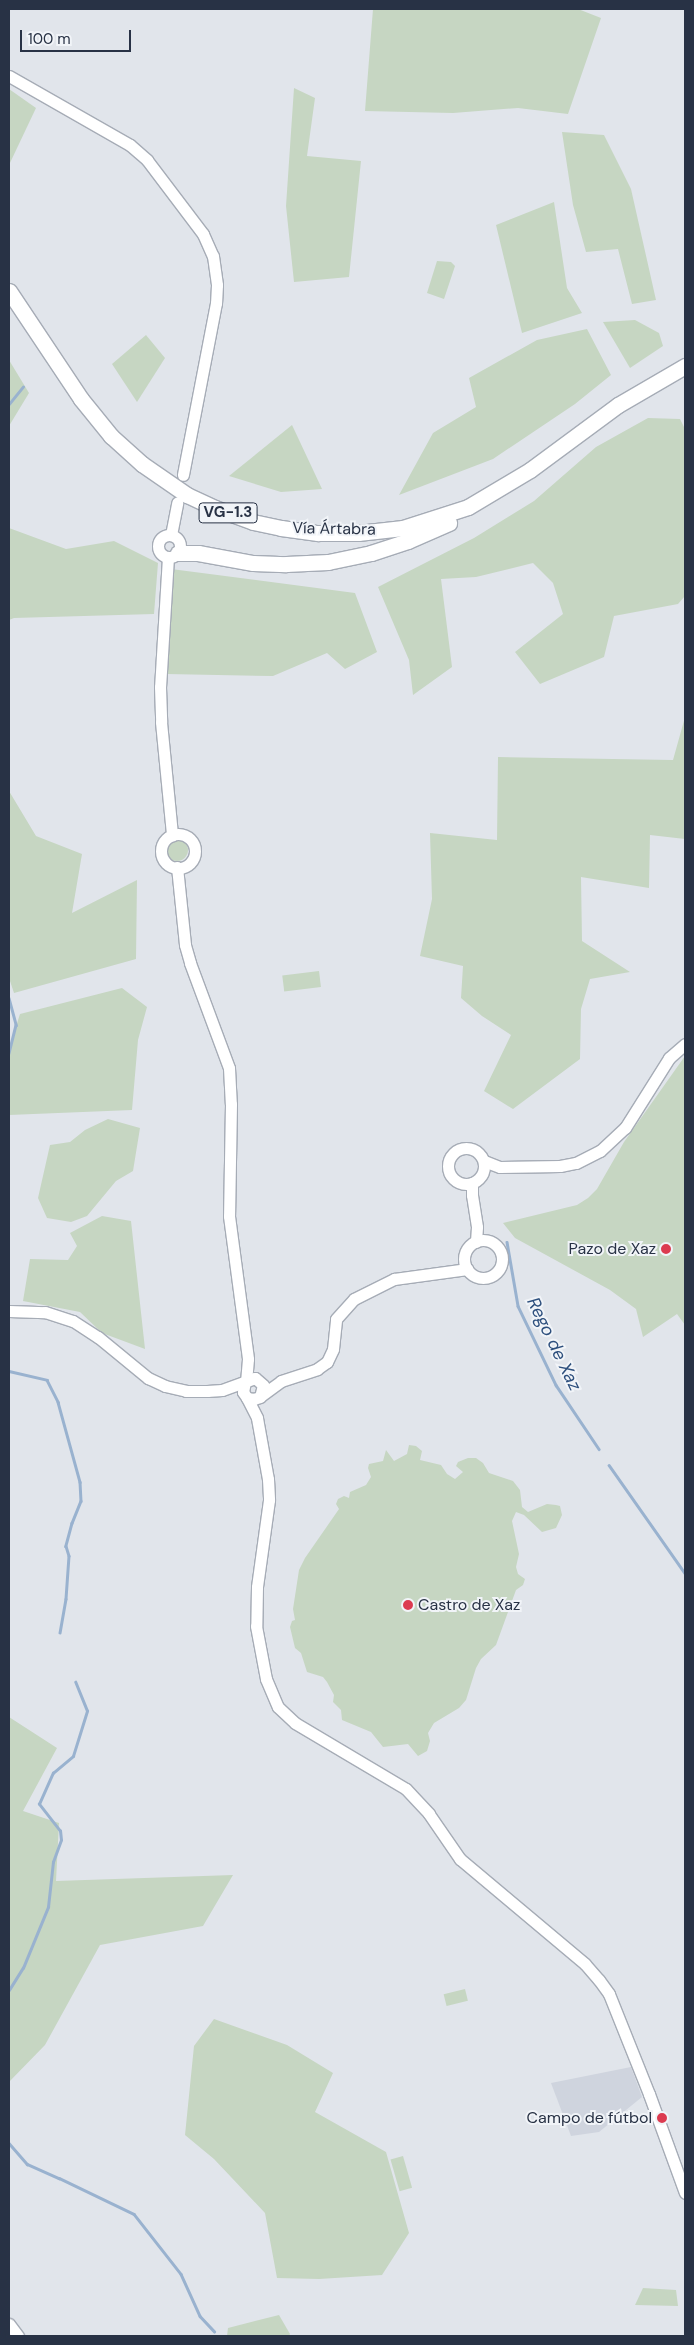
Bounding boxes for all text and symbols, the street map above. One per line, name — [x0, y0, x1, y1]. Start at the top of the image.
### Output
scale bar — [22, 20, 134, 52]
text: 100 m — [28, 29, 71, 49]
road number: VG-1.3 — [198, 500, 258, 526]
street label: Vía Ártabra — [292, 519, 376, 539]
place label: Pazo de Xaz — [569, 1239, 656, 1259]
marker: Pazo de Xaz — [660, 1243, 672, 1255]
water label: Rego de Xaz — [522, 1294, 586, 1394]
place label: Castro de Xaz — [418, 1595, 520, 1615]
marker: Castro de Xaz — [402, 1599, 414, 1611]
place label: Campo de fútbol — [526, 2108, 652, 2128]
marker: Campo de fútbol — [656, 2112, 668, 2124]

